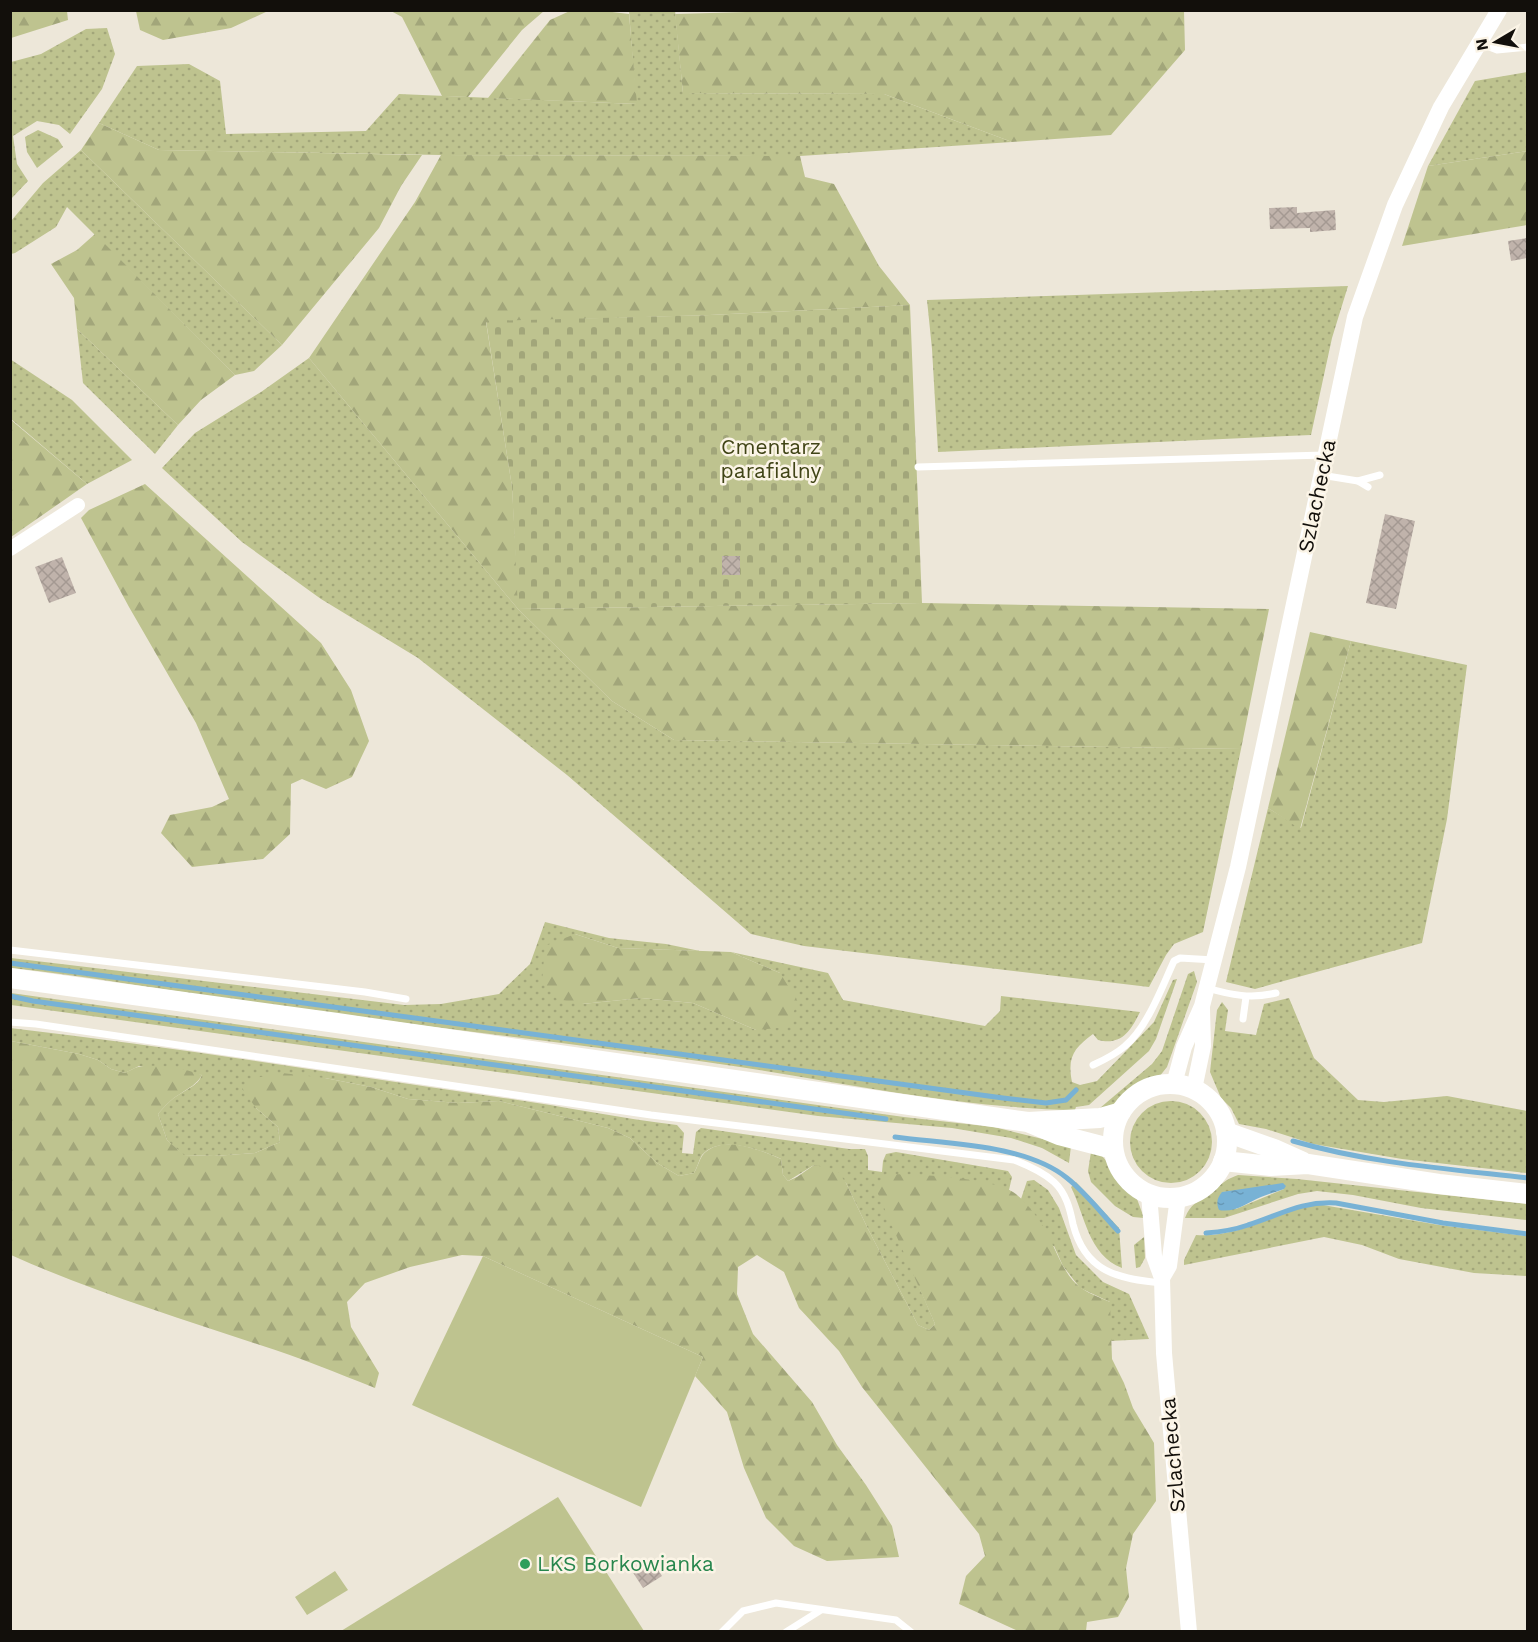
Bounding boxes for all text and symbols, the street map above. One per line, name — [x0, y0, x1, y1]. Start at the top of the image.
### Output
north arrow — [1466, 12, 1526, 72]
text: N — [1471, 37, 1492, 52]
park label: Cmentarz parafialny — [721, 434, 822, 483]
street label: Szlachecka — [1292, 437, 1341, 555]
street label: Szlachecka — [1155, 1397, 1190, 1513]
place label: LKS Borkowianka — [537, 1551, 714, 1576]
marker: LKS Borkowianka — [518, 1557, 532, 1571]

